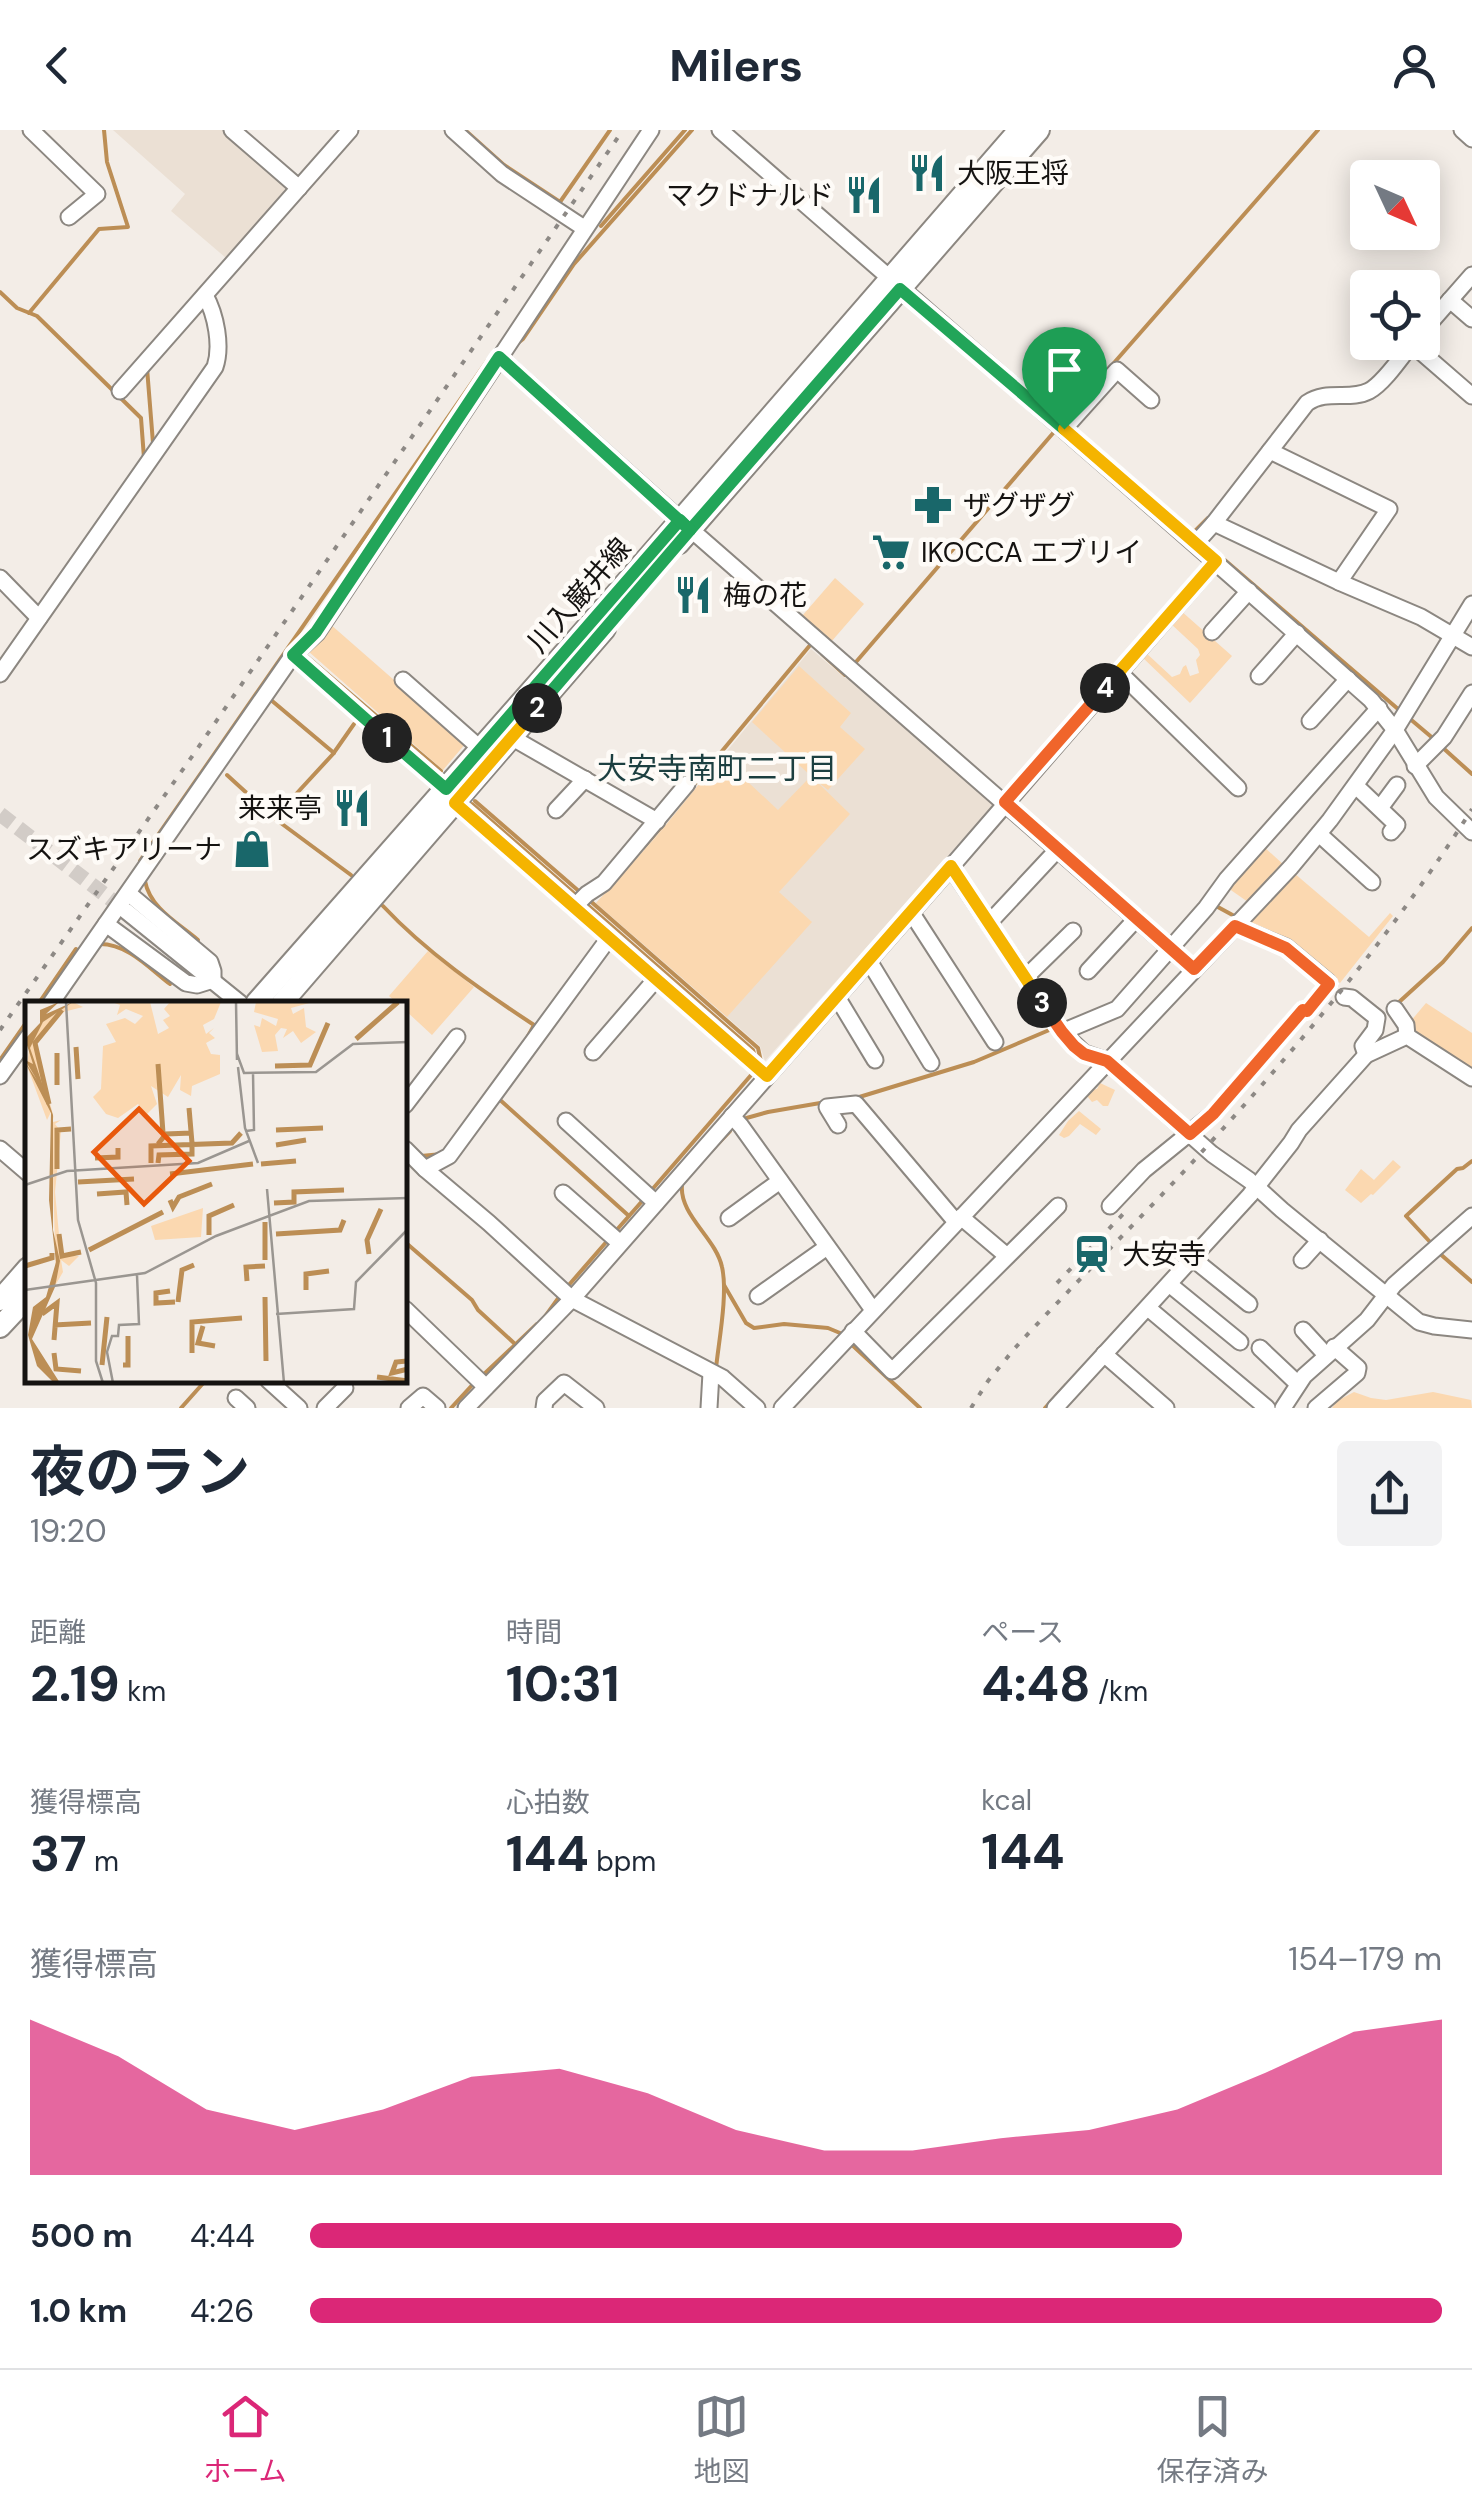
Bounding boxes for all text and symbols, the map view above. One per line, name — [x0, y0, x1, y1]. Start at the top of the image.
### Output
text: Milers — [669, 36, 803, 95]
icon: back — [30, 38, 85, 93]
icon: person — [1387, 38, 1442, 93]
restaurant icon: 大阪王将 — [906, 152, 948, 194]
place label: 大阪王将 — [957, 155, 1069, 192]
north arrow — [1350, 160, 1440, 250]
map controls — [1350, 160, 1440, 360]
restaurant icon: マクドナルド — [843, 174, 885, 216]
place label: マクドナルド — [666, 177, 834, 214]
button: locate — [1350, 270, 1440, 360]
pin — [1022, 327, 1107, 430]
icon: arrive — [1037, 342, 1092, 397]
pharmacy icon: ザグザグ — [912, 484, 954, 526]
place label: ザグザグ — [963, 487, 1075, 524]
street label: 川入巌井線 — [519, 530, 639, 660]
supermarket icon: IKOCCA エブリイ — [870, 531, 912, 573]
place label: IKOCCA エブリイ — [921, 534, 1142, 571]
restaurant icon: 梅の花 — [672, 574, 714, 616]
place label: 梅の花 — [723, 577, 807, 614]
pin: 4 — [1080, 663, 1130, 713]
text: 4 — [1096, 669, 1114, 706]
pin: 2 — [512, 683, 562, 733]
text: 2 — [529, 689, 545, 726]
pin: 1 — [362, 713, 412, 763]
text: 1 — [382, 719, 392, 756]
district label: 大安寺南町二丁目 — [597, 749, 837, 788]
restaurant icon: 来来亭 — [331, 787, 373, 829]
place label: 来来亭 — [238, 790, 322, 827]
shop icon: スズキアリーナ — [231, 828, 273, 870]
place label: スズキアリーナ — [26, 831, 222, 868]
pin: 3 — [1017, 978, 1067, 1028]
text: 3 — [1034, 984, 1050, 1021]
inset map — [25, 1001, 408, 1383]
station icon: 大安寺 — [1071, 1233, 1113, 1275]
place label: 大安寺 — [1122, 1236, 1206, 1273]
text: 夜のラン — [30, 1436, 250, 1508]
button: share — [1337, 1441, 1442, 1546]
text: 19:20 — [30, 1510, 107, 1552]
text: 距離 — [30, 1614, 86, 1651]
text: 時間 — [506, 1614, 562, 1651]
text: ペース — [981, 1614, 1064, 1651]
text: 2.19 — [30, 1651, 120, 1717]
text: 10:31 — [506, 1651, 620, 1717]
text: 4:48 — [981, 1651, 1091, 1717]
text: km — [120, 1673, 166, 1710]
text: /km — [1091, 1673, 1148, 1710]
text: kcal — [981, 1782, 1032, 1819]
text: 獲得標高 — [30, 1784, 142, 1821]
text: 心拍数 — [506, 1784, 590, 1821]
text: 144 — [981, 1819, 1065, 1885]
text: 37 — [30, 1821, 87, 1887]
text: 144 — [506, 1821, 589, 1887]
text: m — [87, 1843, 119, 1880]
text: bpm — [589, 1843, 656, 1880]
text: 154–179 m — [1288, 1938, 1442, 1980]
text: 獲得標高 — [30, 1943, 158, 1985]
text: 500 m — [30, 2215, 133, 2257]
text: 4:44 — [190, 2215, 255, 2257]
text: 1.0 km — [30, 2290, 127, 2332]
text: 4:26 — [190, 2290, 254, 2332]
tab: ホーム — [203, 2389, 287, 2490]
tab: 地図 — [694, 2389, 750, 2490]
tab: 保存済み — [1156, 2389, 1269, 2490]

